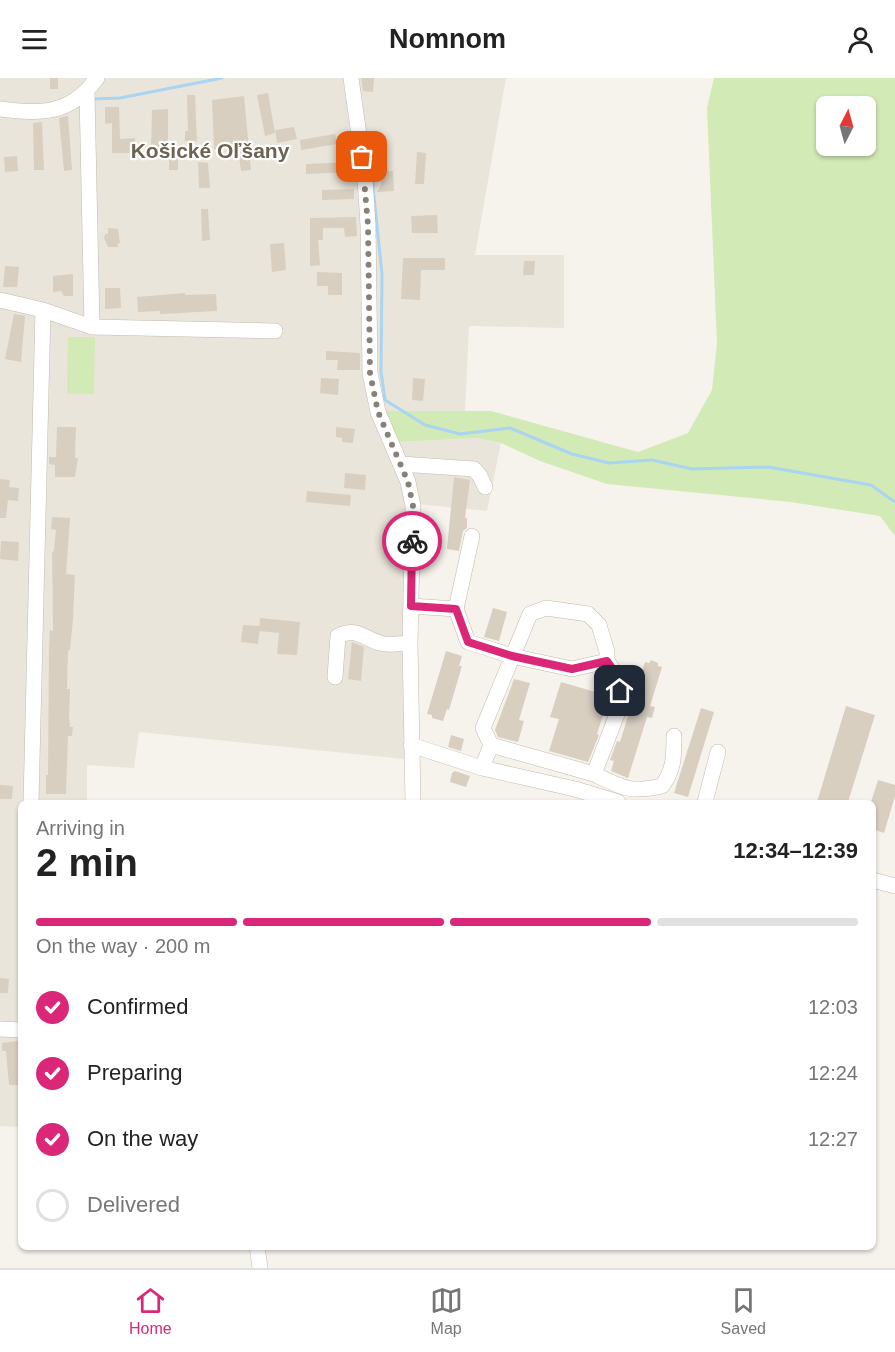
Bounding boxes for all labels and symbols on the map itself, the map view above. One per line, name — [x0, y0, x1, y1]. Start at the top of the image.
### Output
north arrow — [816, 96, 876, 156]
pin — [336, 131, 387, 182]
district label: Košické Oľšany — [131, 139, 290, 162]
courier — [382, 511, 442, 571]
pin — [594, 665, 645, 716]

